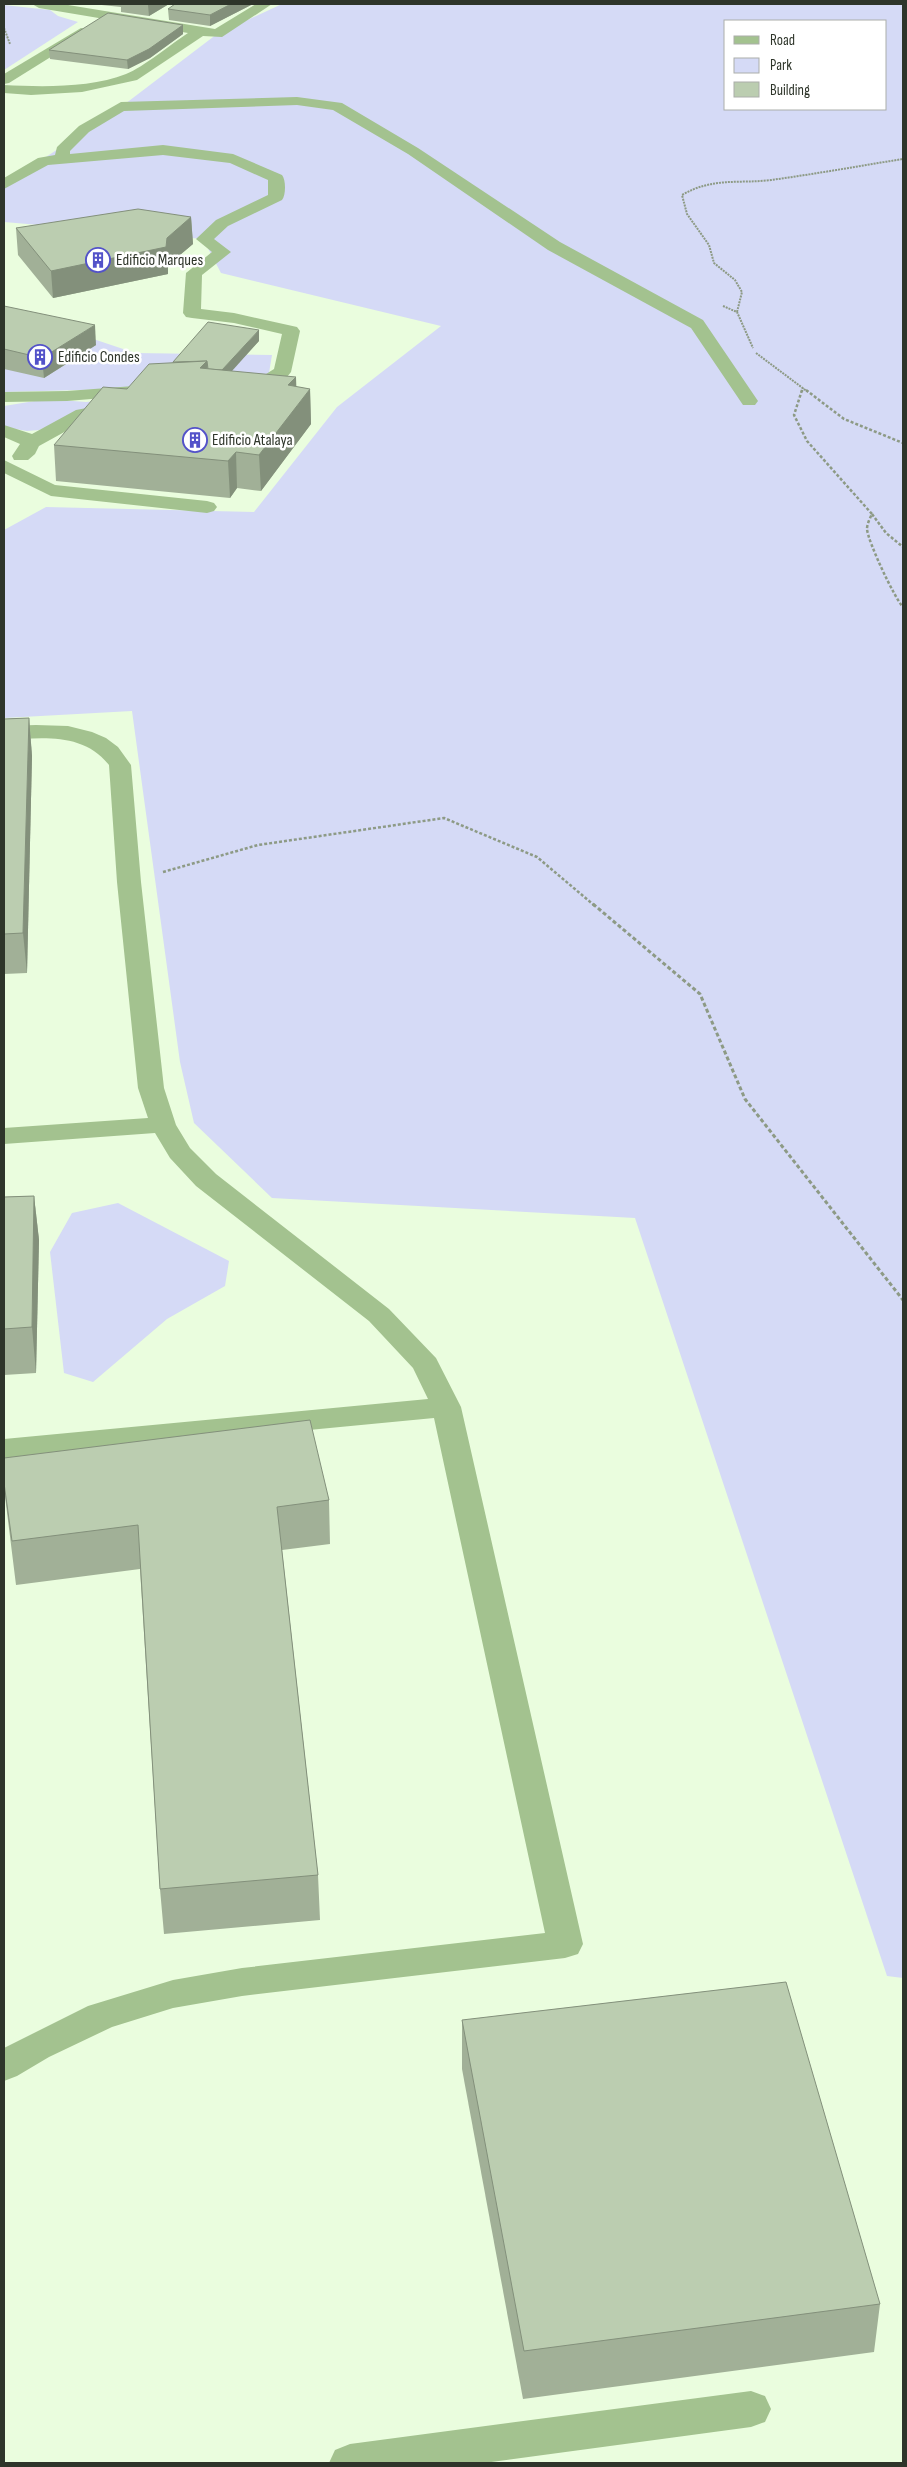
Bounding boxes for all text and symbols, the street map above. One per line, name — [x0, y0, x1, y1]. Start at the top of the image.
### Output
legend — [724, 20, 887, 110]
text: Road — [770, 31, 795, 50]
text: Park — [770, 56, 792, 75]
text: Building — [770, 81, 810, 100]
building icon: Edificio Marques — [85, 247, 111, 273]
place label: Edificio Marques — [116, 251, 203, 270]
building icon: Edificio Condes — [27, 344, 53, 370]
place label: Edificio Condes — [58, 348, 140, 367]
building icon: Edificio Atalaya — [182, 427, 208, 453]
place label: Edificio Atalaya — [212, 431, 293, 450]

